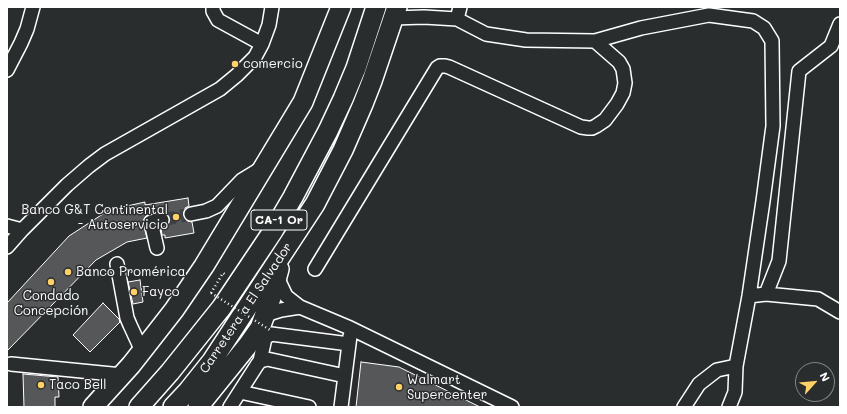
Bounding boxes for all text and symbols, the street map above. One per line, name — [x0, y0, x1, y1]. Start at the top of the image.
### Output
place label: comercio — [243, 56, 303, 72]
marker: comercio — [230, 59, 240, 69]
place label: Banco G&T Continental - Autoservicio — [21, 202, 168, 233]
road number: CA-1 Or — [251, 210, 307, 230]
marker: Banco G&T Continental - Autoservicio — [171, 212, 181, 222]
street label: Carretera a El Salvador — [196, 240, 296, 376]
place label: Banco Promérica — [76, 264, 186, 280]
marker: Banco Promérica — [63, 267, 73, 277]
marker: Condado Concepción — [46, 277, 56, 287]
place label: Fayco — [142, 284, 180, 300]
marker: Fayco — [129, 287, 139, 297]
place label: Condado Concepción — [14, 288, 88, 319]
north arrow — [795, 362, 835, 402]
text: N — [817, 370, 834, 384]
place label: Walmart Supercenter — [407, 372, 487, 403]
place label: Taco Bell — [49, 377, 106, 393]
marker: Taco Bell — [36, 380, 46, 390]
marker: Walmart Supercenter — [394, 382, 404, 392]

